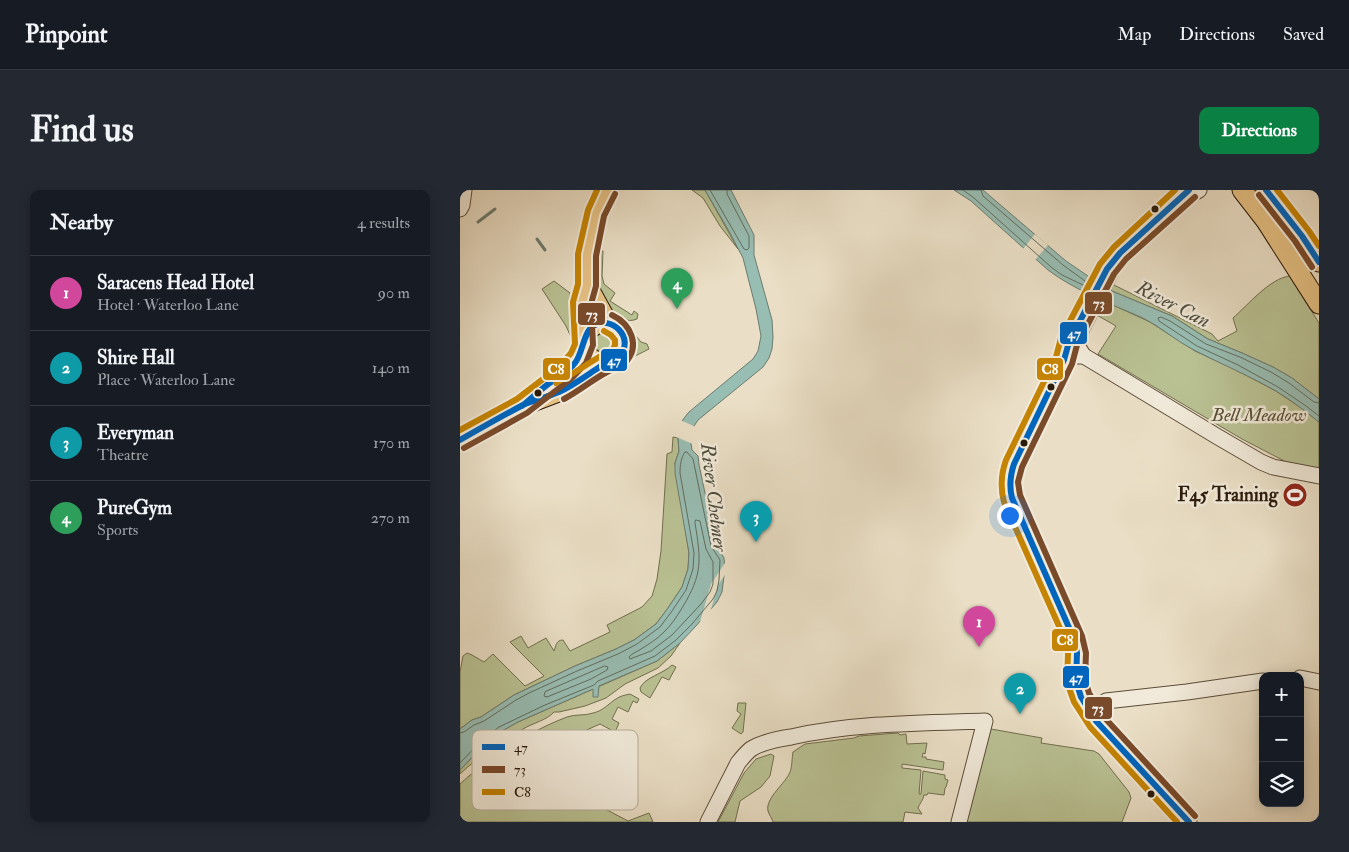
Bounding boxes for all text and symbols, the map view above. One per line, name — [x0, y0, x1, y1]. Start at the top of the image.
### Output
text: Pinpoint — [25, 19, 108, 50]
text: Map — [1118, 23, 1151, 46]
text: Directions — [1179, 23, 1255, 46]
text: Saved — [1283, 23, 1324, 46]
button: Directions — [1199, 107, 1319, 154]
text: Find us — [30, 108, 134, 152]
unlabelled marker — [1150, 204, 1160, 214]
text: Nearby — [50, 209, 113, 236]
text: 4 results — [357, 213, 410, 233]
pin: 4 — [661, 268, 693, 309]
text: Saracens Head Hotel — [97, 271, 254, 295]
water label: River Can — [1131, 274, 1214, 333]
text: 1 — [63, 283, 69, 303]
text: 90 m — [378, 283, 410, 303]
line badge: 73 — [1084, 291, 1113, 315]
text: Hotel · Waterloo Lane — [97, 295, 239, 315]
text: 73 — [1093, 295, 1105, 312]
line badge: 73 — [577, 302, 606, 326]
text: 73 — [586, 306, 598, 323]
line badge: 47 — [1059, 321, 1088, 345]
text: 47 — [1066, 325, 1081, 342]
text: Shire Hall — [97, 346, 175, 370]
line badge: 47 — [600, 348, 628, 372]
text: 47 — [606, 352, 621, 369]
line badge: C8 — [542, 357, 571, 381]
line badge: C8 — [1036, 357, 1064, 381]
text: 2 — [62, 358, 70, 378]
text: 140 m — [372, 358, 410, 378]
text: C8 — [548, 361, 565, 378]
text: C8 — [1042, 361, 1059, 378]
text: Place · Waterloo Lane — [97, 370, 235, 390]
unlabelled marker — [1046, 382, 1056, 392]
unlabelled marker — [533, 388, 543, 398]
park label: Bell Meadow — [1211, 403, 1306, 427]
text: Everyman — [97, 421, 174, 445]
text: 3 — [63, 433, 69, 453]
text: 170 m — [373, 433, 410, 453]
unlabelled marker — [1019, 438, 1029, 448]
water label: River Chelmer — [695, 440, 733, 554]
text: Theatre — [97, 445, 148, 465]
sports icon: F45 Training — [1282, 482, 1308, 508]
place label: F45 Training — [1177, 483, 1279, 508]
text: PureGym — [97, 496, 172, 520]
pin: 3 — [740, 501, 772, 542]
your location — [997, 503, 1023, 529]
text: 4 — [62, 508, 70, 528]
text: 270 m — [371, 508, 410, 528]
text: Sports — [97, 520, 138, 540]
pin: 1 — [963, 606, 995, 647]
line badge: C8 — [1051, 628, 1079, 652]
text: C8 — [1057, 632, 1074, 649]
line badge: 47 — [1062, 665, 1090, 689]
text: 47 — [1068, 669, 1083, 686]
map controls — [1259, 672, 1304, 807]
button: + — [1259, 672, 1304, 717]
pin: 2 — [1004, 673, 1036, 714]
line badge: 73 — [1084, 696, 1113, 720]
text: 73 — [1092, 700, 1104, 717]
button: − — [1259, 717, 1304, 762]
legend — [472, 730, 638, 810]
text: 47 — [514, 739, 528, 756]
text: 73 — [514, 761, 526, 778]
button: layers — [1259, 762, 1304, 807]
text: C8 — [514, 784, 531, 801]
unlabelled marker — [1146, 789, 1156, 799]

